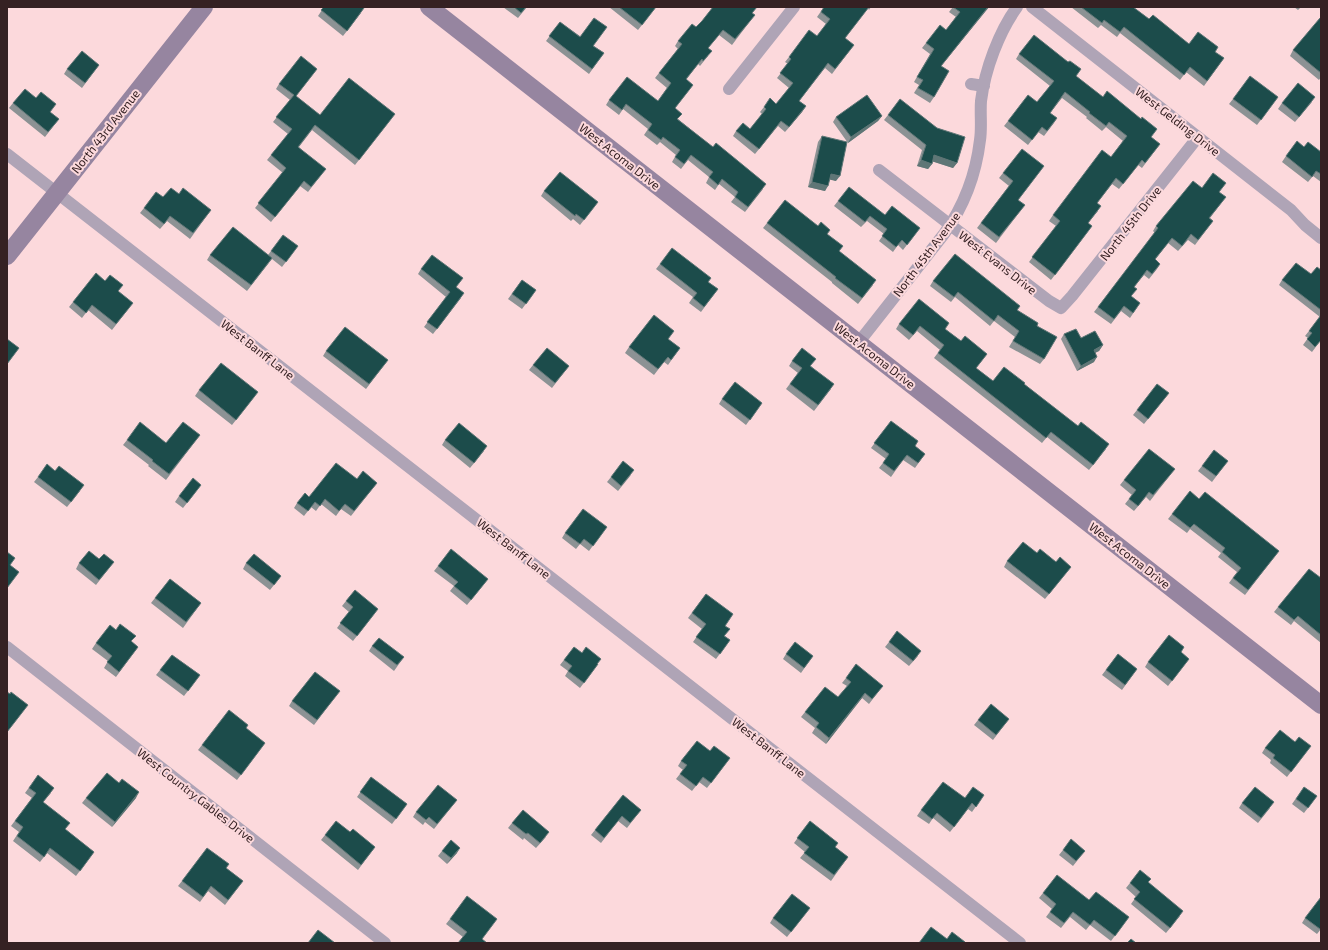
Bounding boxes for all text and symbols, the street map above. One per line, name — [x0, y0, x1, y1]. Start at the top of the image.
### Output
street label: West Gelding Drive — [1133, 84, 1223, 158]
street label: North 43rd Avenue — [68, 86, 142, 176]
street label: West Acoma Drive — [577, 120, 663, 192]
street label: North 45th Drive — [1097, 183, 1163, 263]
street label: North 45th Avenue — [890, 209, 962, 299]
street label: West Evans Drive — [956, 227, 1040, 297]
street label: West Banff Lane — [218, 316, 298, 382]
street label: West Acoma Drive — [832, 319, 918, 391]
street label: West Banff Lane — [474, 515, 554, 581]
street label: West Acoma Drive — [1087, 519, 1173, 591]
street label: West Banff Lane — [729, 714, 809, 780]
street label: West Country Gables Drive — [135, 745, 257, 845]

